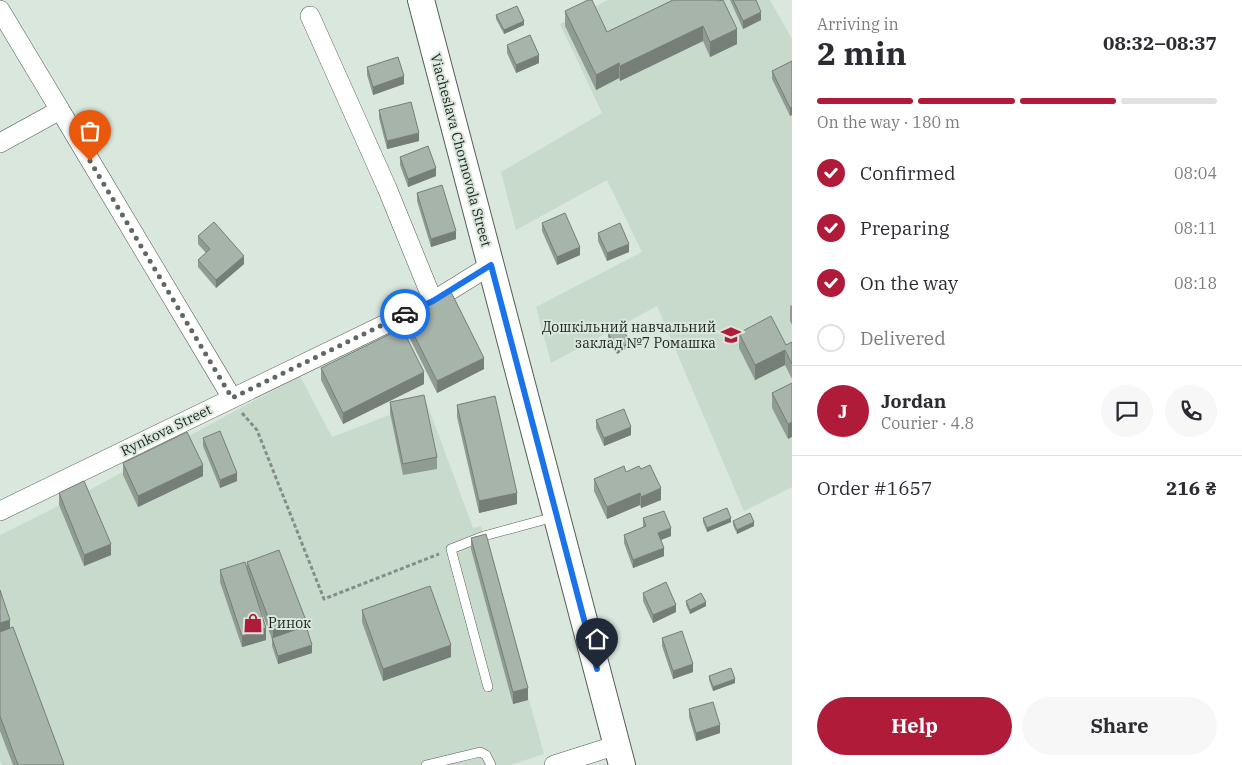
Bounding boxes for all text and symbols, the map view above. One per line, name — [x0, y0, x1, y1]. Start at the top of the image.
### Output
text: Arriving in — [817, 14, 899, 34]
text: 08:32–08:37 — [1103, 31, 1217, 55]
text: 2 min — [817, 32, 907, 74]
street label: Viacheslava Chornovola Street — [426, 51, 496, 249]
pin — [69, 110, 111, 161]
text: On the way · 180 m — [817, 112, 960, 132]
icon: bag — [76, 117, 104, 145]
icon: check — [817, 159, 845, 187]
text: Confirmed — [860, 161, 955, 185]
text: 08:04 — [1174, 163, 1217, 183]
icon: check — [817, 214, 845, 242]
text: Preparing — [860, 216, 949, 240]
text: 08:11 — [1174, 218, 1217, 238]
icon: check — [817, 269, 845, 297]
text: On the way — [860, 271, 958, 295]
text: 08:18 — [1174, 273, 1217, 293]
courier — [380, 289, 430, 339]
icon: car — [391, 300, 419, 328]
place label: Дошкільний навчальний заклад №7 Ромашка — [542, 318, 716, 352]
school or university icon: Дошкільний навчальний заклад №7 Ромашка — [720, 324, 742, 346]
text: Delivered — [860, 326, 946, 350]
button: chat — [1101, 385, 1153, 437]
button: phone — [1165, 385, 1217, 437]
text: Jordan — [881, 389, 946, 413]
text: J — [838, 399, 848, 423]
street label: Rynkova Street — [118, 400, 214, 460]
text: Courier · 4.8 — [881, 413, 974, 433]
text: Order #1657 — [817, 476, 932, 500]
text: 216 ₴ — [1166, 476, 1217, 500]
shop icon: Ринок — [242, 612, 264, 634]
place label: Ринок — [268, 614, 311, 632]
pin — [576, 618, 618, 669]
icon: home — [583, 625, 611, 653]
button: Help — [817, 697, 1012, 755]
button: Share — [1022, 697, 1217, 755]

